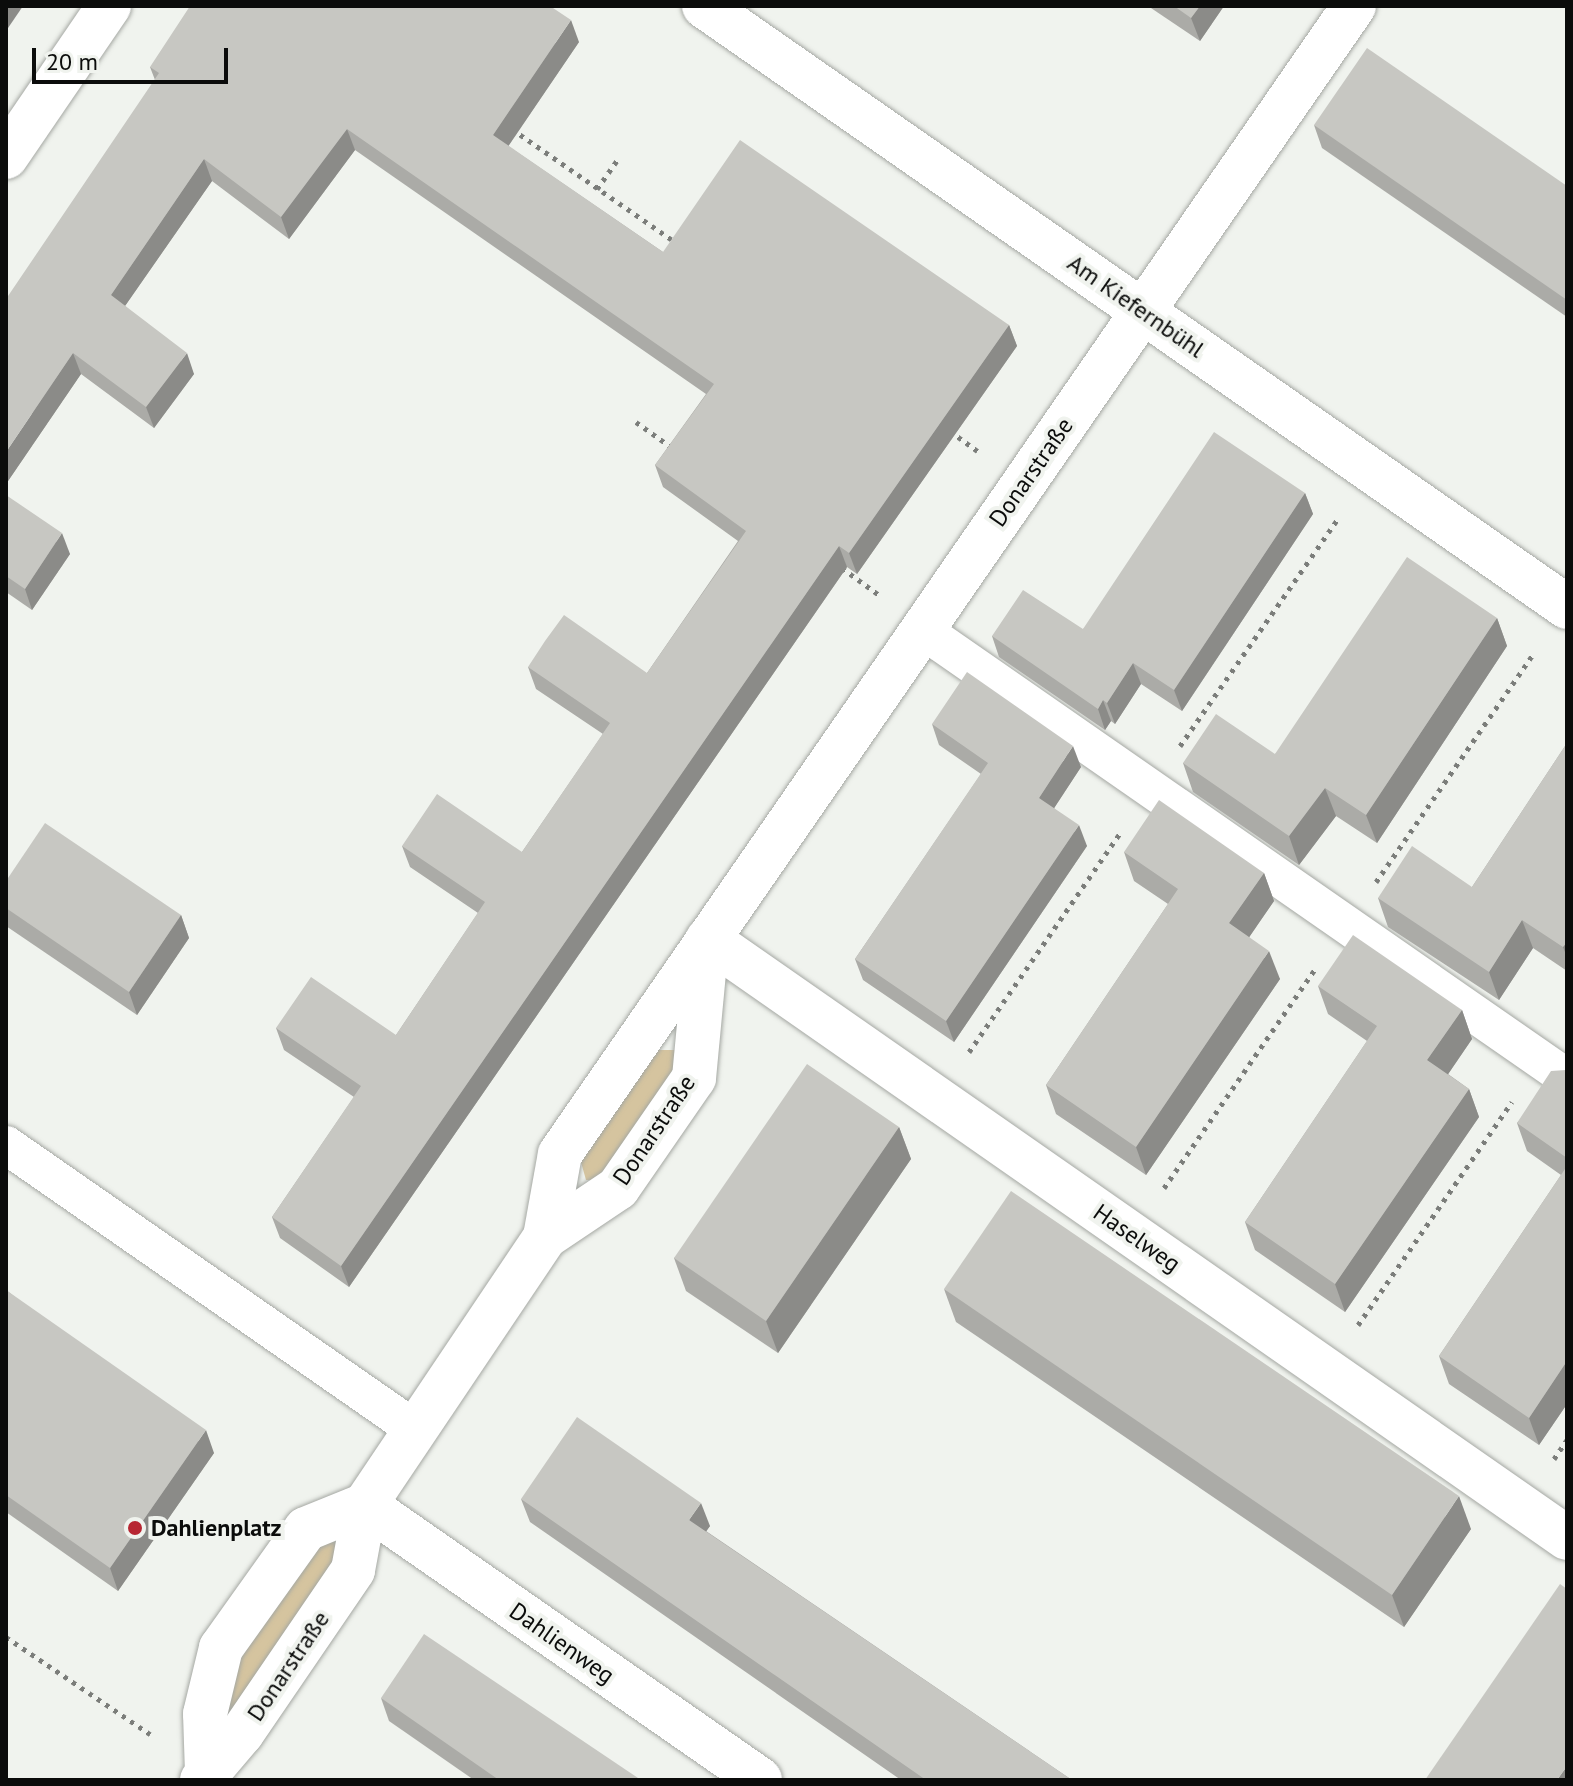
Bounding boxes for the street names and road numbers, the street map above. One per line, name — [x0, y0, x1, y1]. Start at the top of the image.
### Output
street label: Am Kiefernbühl — [1062, 248, 1210, 364]
street label: Donarstraße — [983, 412, 1079, 532]
street label: Donarstraße — [607, 1070, 701, 1190]
street label: Haselweg — [1088, 1198, 1186, 1278]
street label: Dahlienweg — [504, 1596, 620, 1690]
street label: Donarstraße — [241, 1606, 335, 1726]

